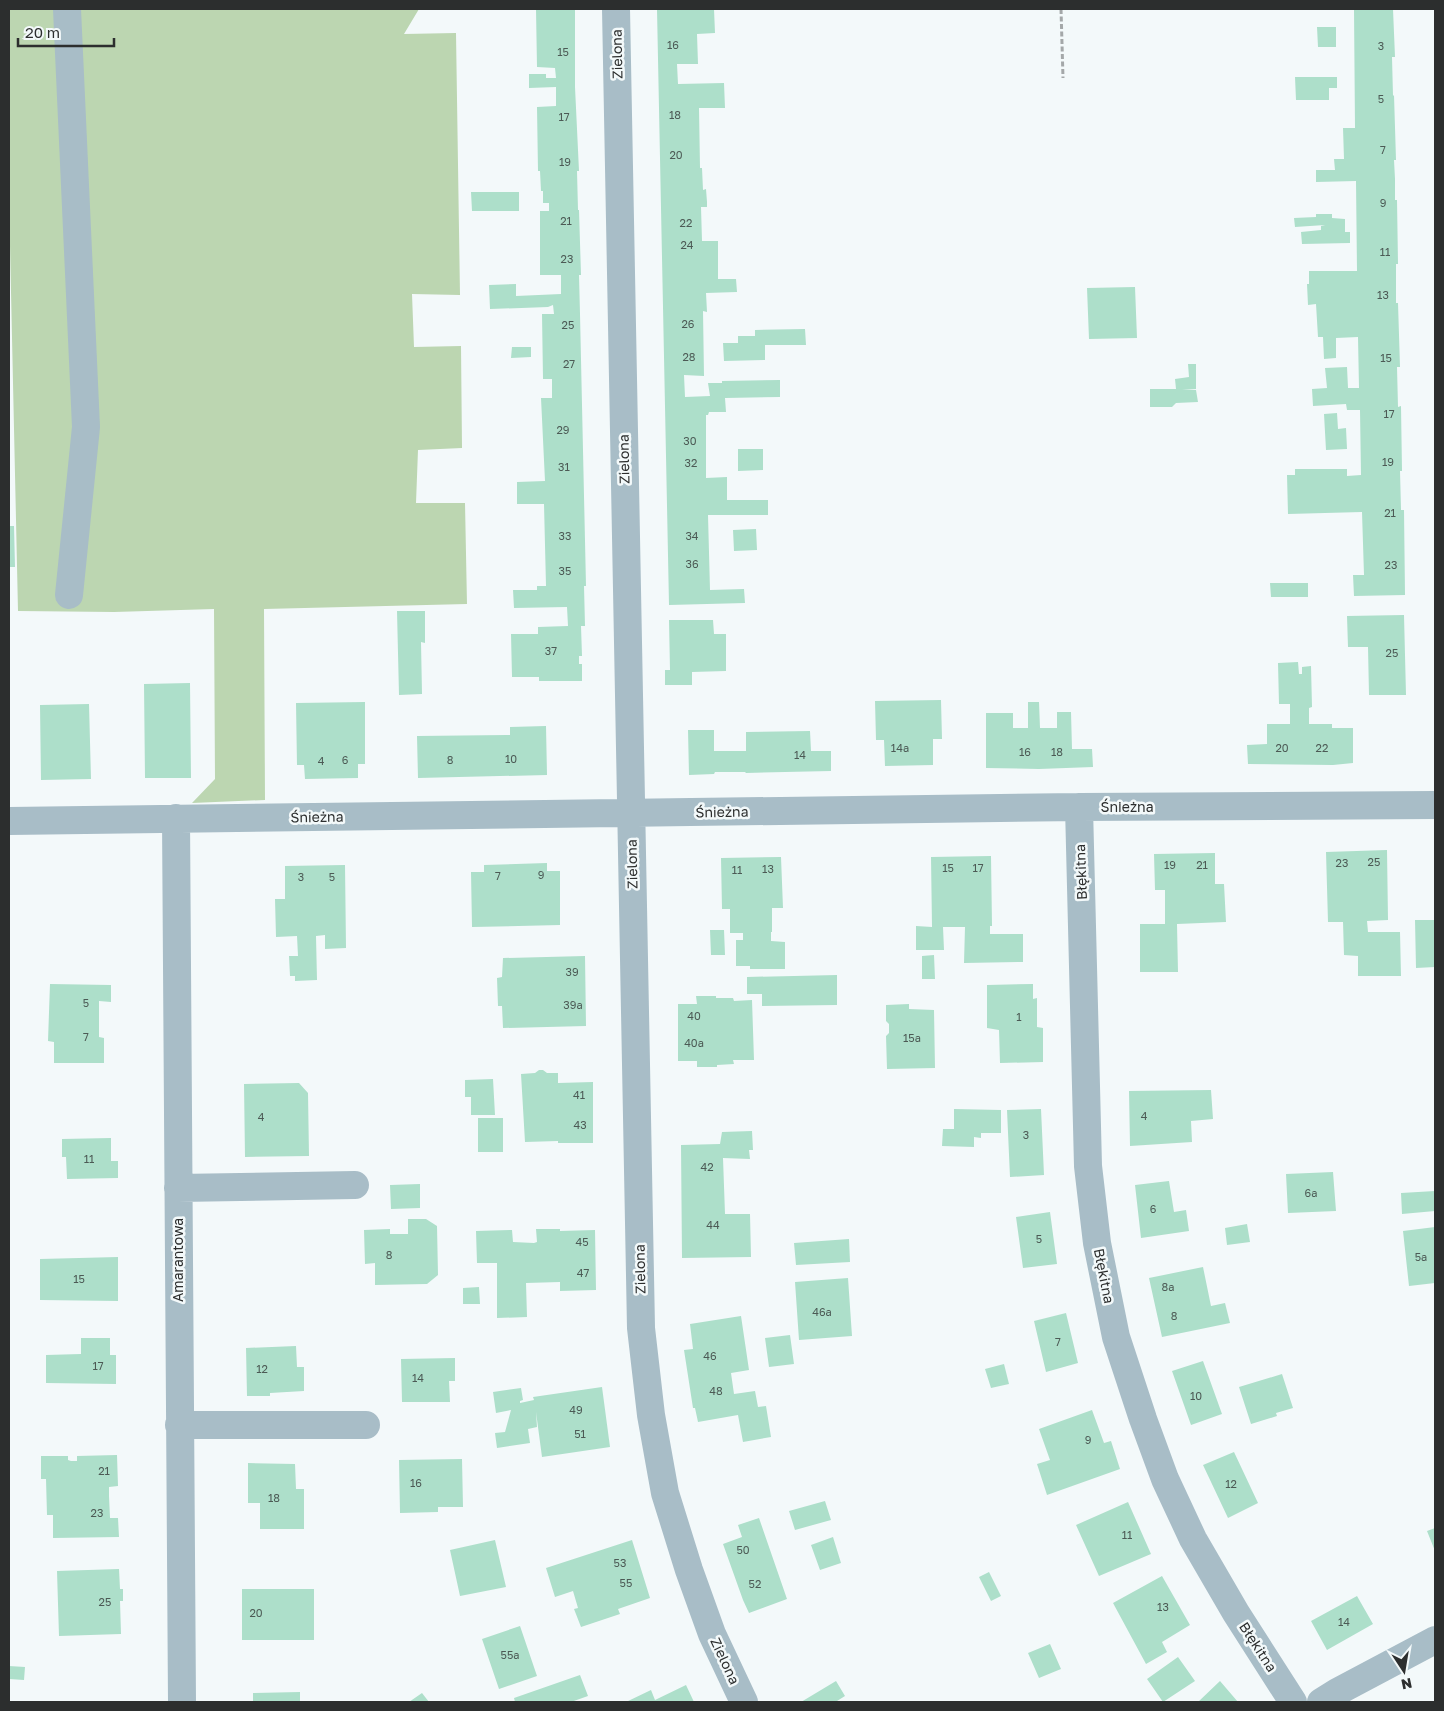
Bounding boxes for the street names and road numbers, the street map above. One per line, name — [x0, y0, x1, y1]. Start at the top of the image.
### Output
street label: Zielona — [608, 29, 625, 79]
street label: Zielona — [615, 434, 632, 484]
street label: Śnieżna — [1100, 798, 1154, 815]
street label: Śnieżna — [695, 803, 749, 820]
street label: Śnieżna — [290, 808, 344, 825]
street label: Zielona — [623, 839, 640, 889]
street label: Błękitna — [1071, 844, 1090, 900]
street label: Amarantowa — [169, 1218, 186, 1302]
street label: Zielona — [631, 1244, 648, 1294]
street label: Błękitna — [1091, 1247, 1118, 1305]
street label: Błękitna — [1236, 1619, 1281, 1675]
street label: Zielona — [707, 1635, 744, 1687]

